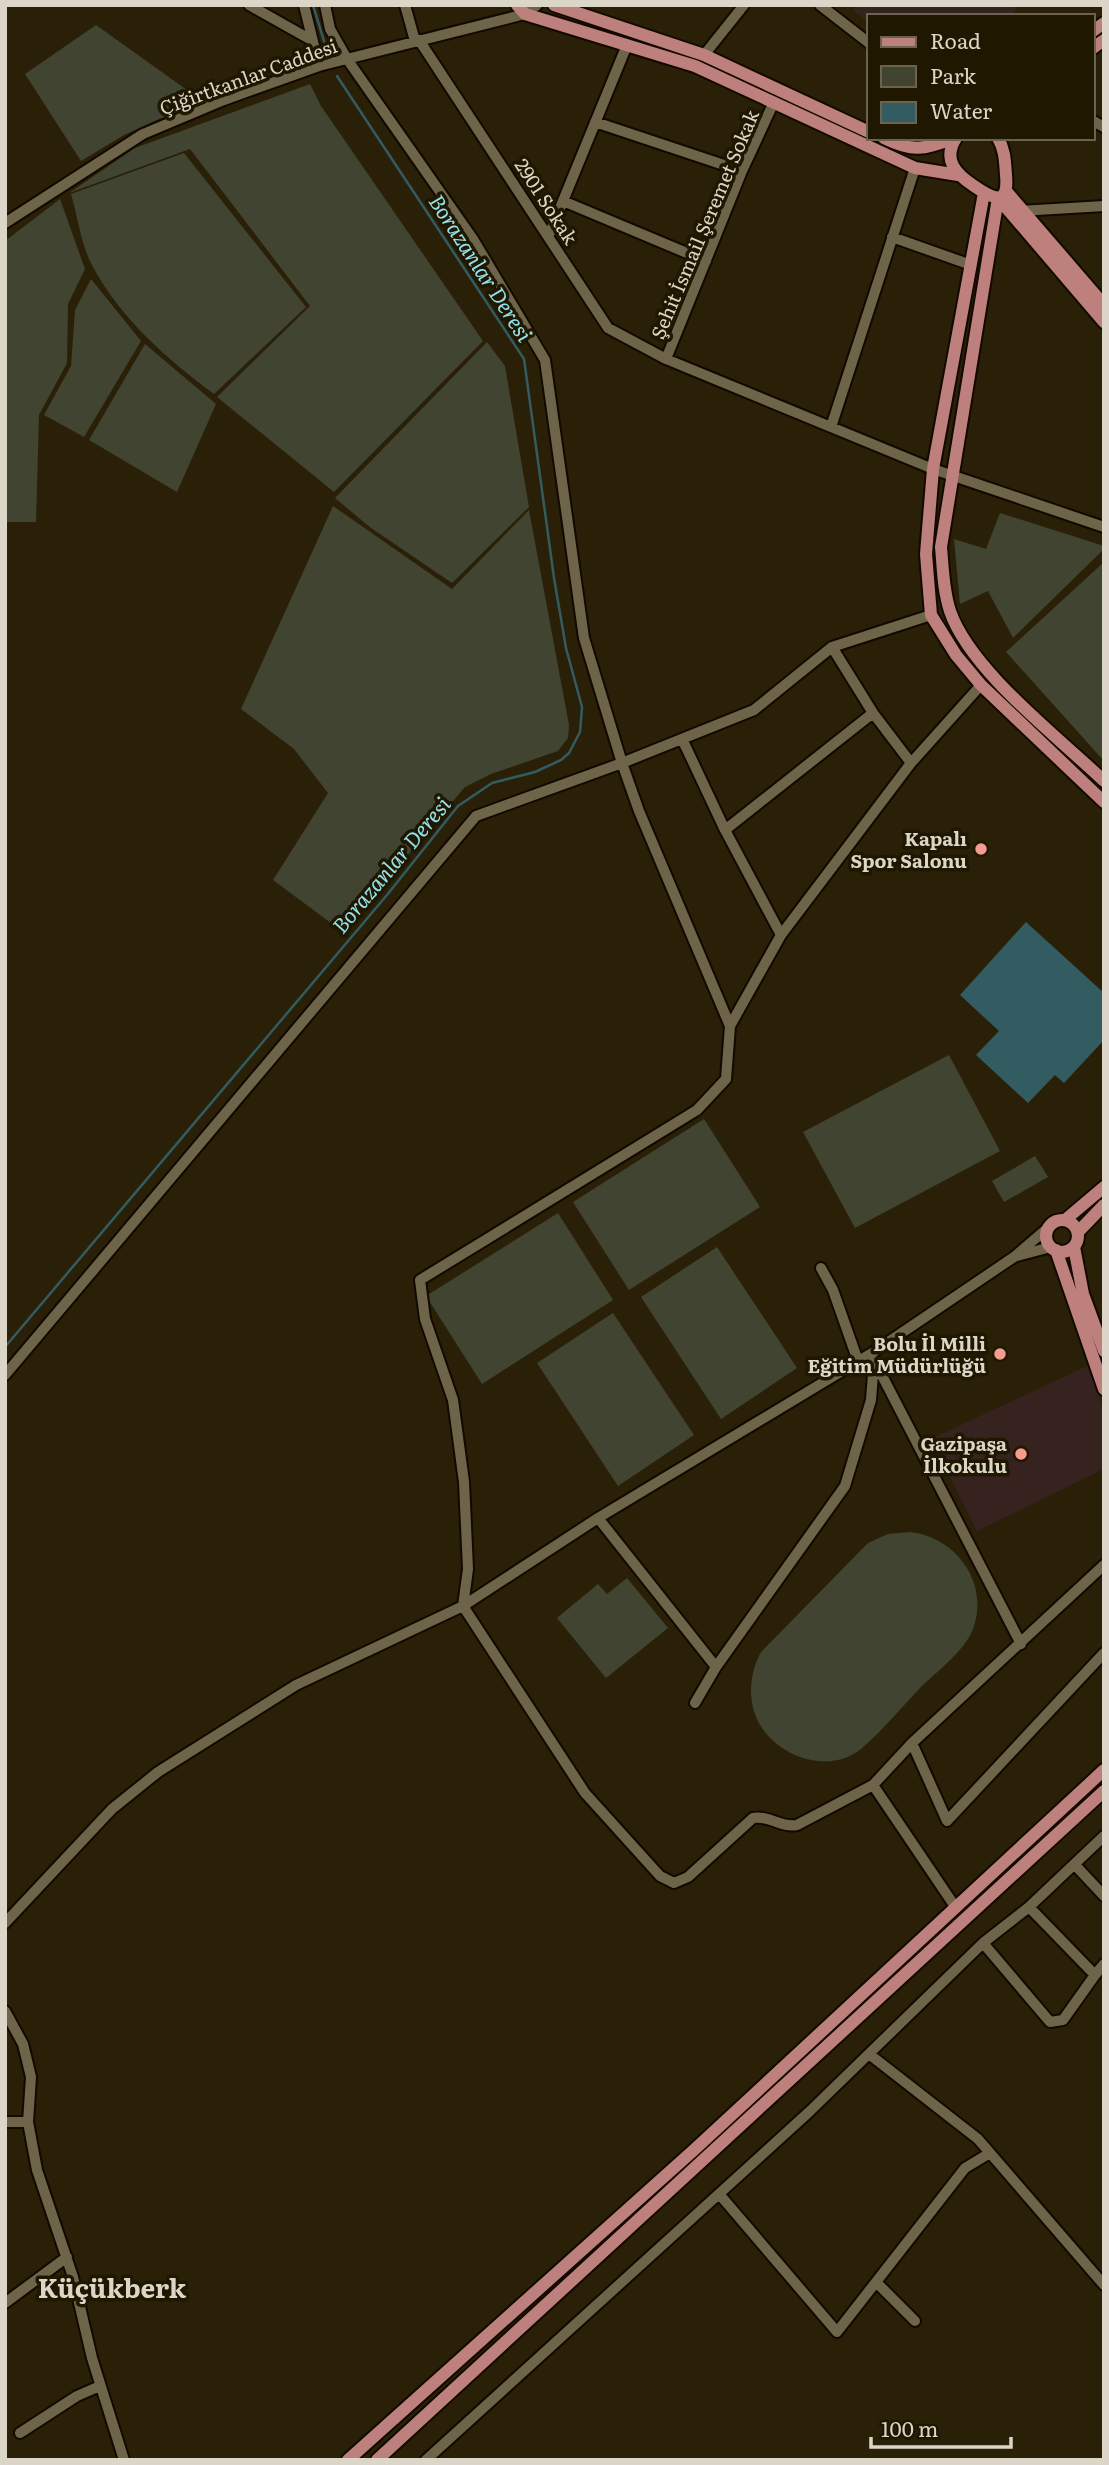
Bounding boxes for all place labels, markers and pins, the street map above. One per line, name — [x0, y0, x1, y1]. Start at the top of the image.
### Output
place label: Kapalı Spor Salonu — [850, 824, 967, 874]
marker: Kapalı Spor Salonu — [973, 841, 989, 857]
place label: Bolu İl Milli Eğitim Müdürlüğü — [808, 1329, 986, 1379]
marker: Bolu İl Milli Eğitim Müdürlüğü — [992, 1346, 1008, 1362]
place label: Gazipaşa İlkokulu — [920, 1429, 1007, 1479]
marker: Gazipaşa İlkokulu — [1013, 1446, 1029, 1462]

